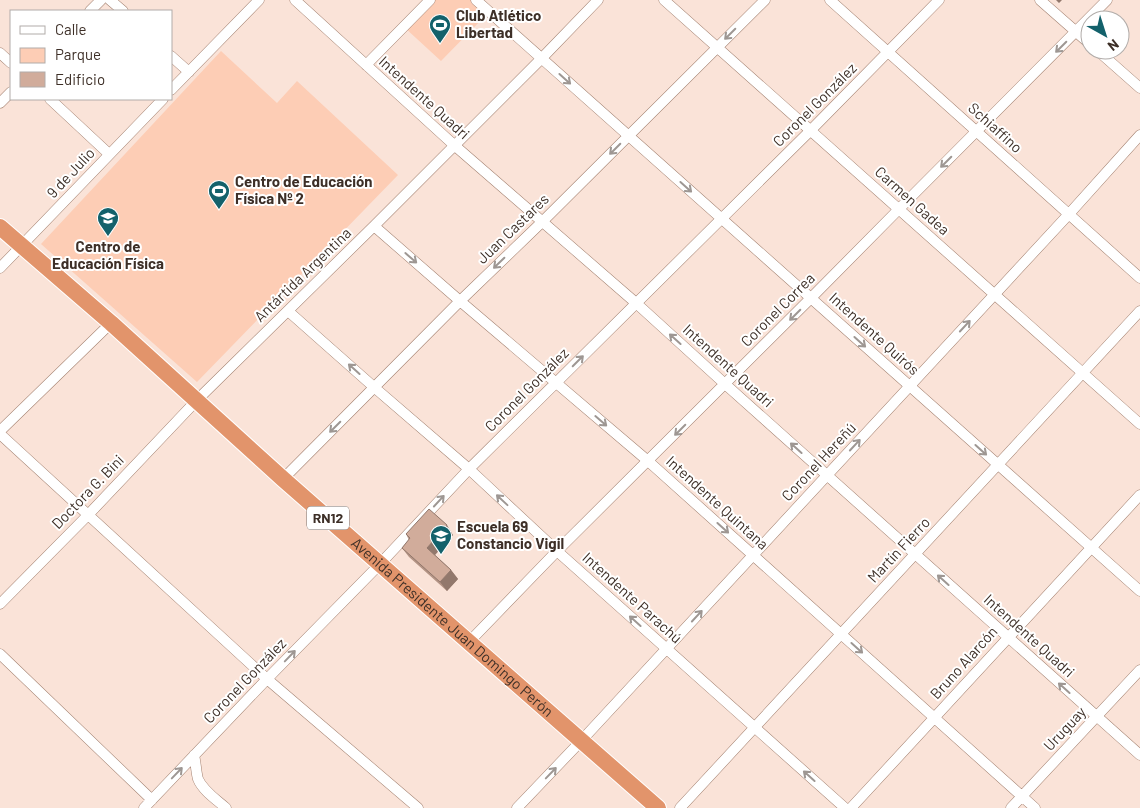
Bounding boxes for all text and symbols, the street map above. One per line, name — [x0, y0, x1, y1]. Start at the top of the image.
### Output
place label: Club Atlético Libertad — [456, 6, 541, 41]
legend — [10, 10, 172, 100]
north arrow — [1080, 10, 1130, 60]
sports icon: Club Atlético Libertad — [428, 13, 452, 44]
text: Calle — [55, 20, 87, 38]
one-way arrow — [724, 28, 736, 40]
text: N — [1105, 36, 1122, 55]
one-way arrow — [1054, 41, 1067, 53]
text: Parque — [55, 45, 101, 63]
street label: Intendente Quadri — [376, 52, 474, 143]
street label: Coronel González — [769, 58, 860, 150]
text: Edificio — [55, 70, 105, 88]
one-way arrow — [558, 73, 571, 85]
street label: Schiaffino — [965, 98, 1026, 156]
street label: 9 de Julio — [42, 143, 98, 201]
one-way arrow — [609, 143, 621, 155]
one-way arrow — [940, 156, 952, 168]
street label: Carmen Gadea — [872, 162, 954, 238]
place label: Centro de Educación Física Nº 2 — [235, 172, 373, 207]
sports icon: Centro de Educación Física Nº 2 — [207, 179, 231, 210]
one-way arrow — [680, 181, 693, 193]
street label: Juan Castares — [473, 190, 552, 267]
school or university icon: Centro de Educación Física — [96, 206, 120, 237]
street label: Antártida Argentina — [250, 223, 354, 325]
place label: Centro de Educación Física — [52, 237, 164, 272]
one-way arrow — [404, 253, 417, 264]
one-way arrow — [493, 257, 506, 269]
street label: Coronel Correa — [737, 269, 818, 350]
street label: Intendente Quirós — [826, 288, 923, 378]
one-way arrow — [789, 309, 801, 321]
one-way arrow — [959, 319, 971, 332]
street label: Intendente Quadri — [680, 320, 778, 411]
one-way arrow — [669, 333, 682, 345]
one-way arrow — [853, 336, 866, 348]
street label: Coronel González — [481, 343, 572, 435]
one-way arrow — [572, 354, 584, 367]
one-way arrow — [347, 363, 360, 375]
one-way arrow — [594, 415, 607, 426]
street label: Coronel Hereñú — [777, 418, 859, 504]
one-way arrow — [329, 421, 341, 434]
one-way arrow — [674, 423, 686, 436]
one-way arrow — [849, 439, 861, 452]
one-way arrow — [789, 442, 802, 454]
one-way arrow — [975, 444, 988, 456]
street label: Doctora G. Bini — [47, 450, 127, 532]
street label: Intendente Quintana — [663, 452, 772, 553]
one-way arrow — [495, 494, 508, 506]
one-way arrow — [433, 495, 445, 507]
road number: RN12 — [307, 506, 349, 530]
street label: Martín Fierro — [863, 513, 933, 586]
place label: Escuela 69 Constancio Vigil — [457, 517, 564, 552]
one-way arrow — [717, 522, 730, 534]
school or university icon: Escuela 69 Constancio Vigil — [429, 524, 453, 555]
street label: Avenida Presidente Juan Domingo Perón — [348, 533, 558, 720]
street label: Intendente Parachú — [579, 548, 686, 647]
one-way arrow — [937, 574, 950, 585]
street label: Intendente Quadri — [981, 590, 1079, 681]
one-way arrow — [691, 609, 703, 622]
one-way arrow — [629, 615, 642, 626]
street label: Bruno Alarcón — [926, 622, 1001, 702]
street label: Coronel González — [199, 634, 290, 727]
one-way arrow — [851, 642, 864, 654]
one-way arrow — [284, 649, 296, 662]
one-way arrow — [1058, 682, 1071, 694]
street label: Uruguay — [1039, 702, 1089, 754]
one-way arrow — [171, 766, 183, 779]
one-way arrow — [544, 767, 557, 779]
one-way arrow — [802, 770, 815, 781]

